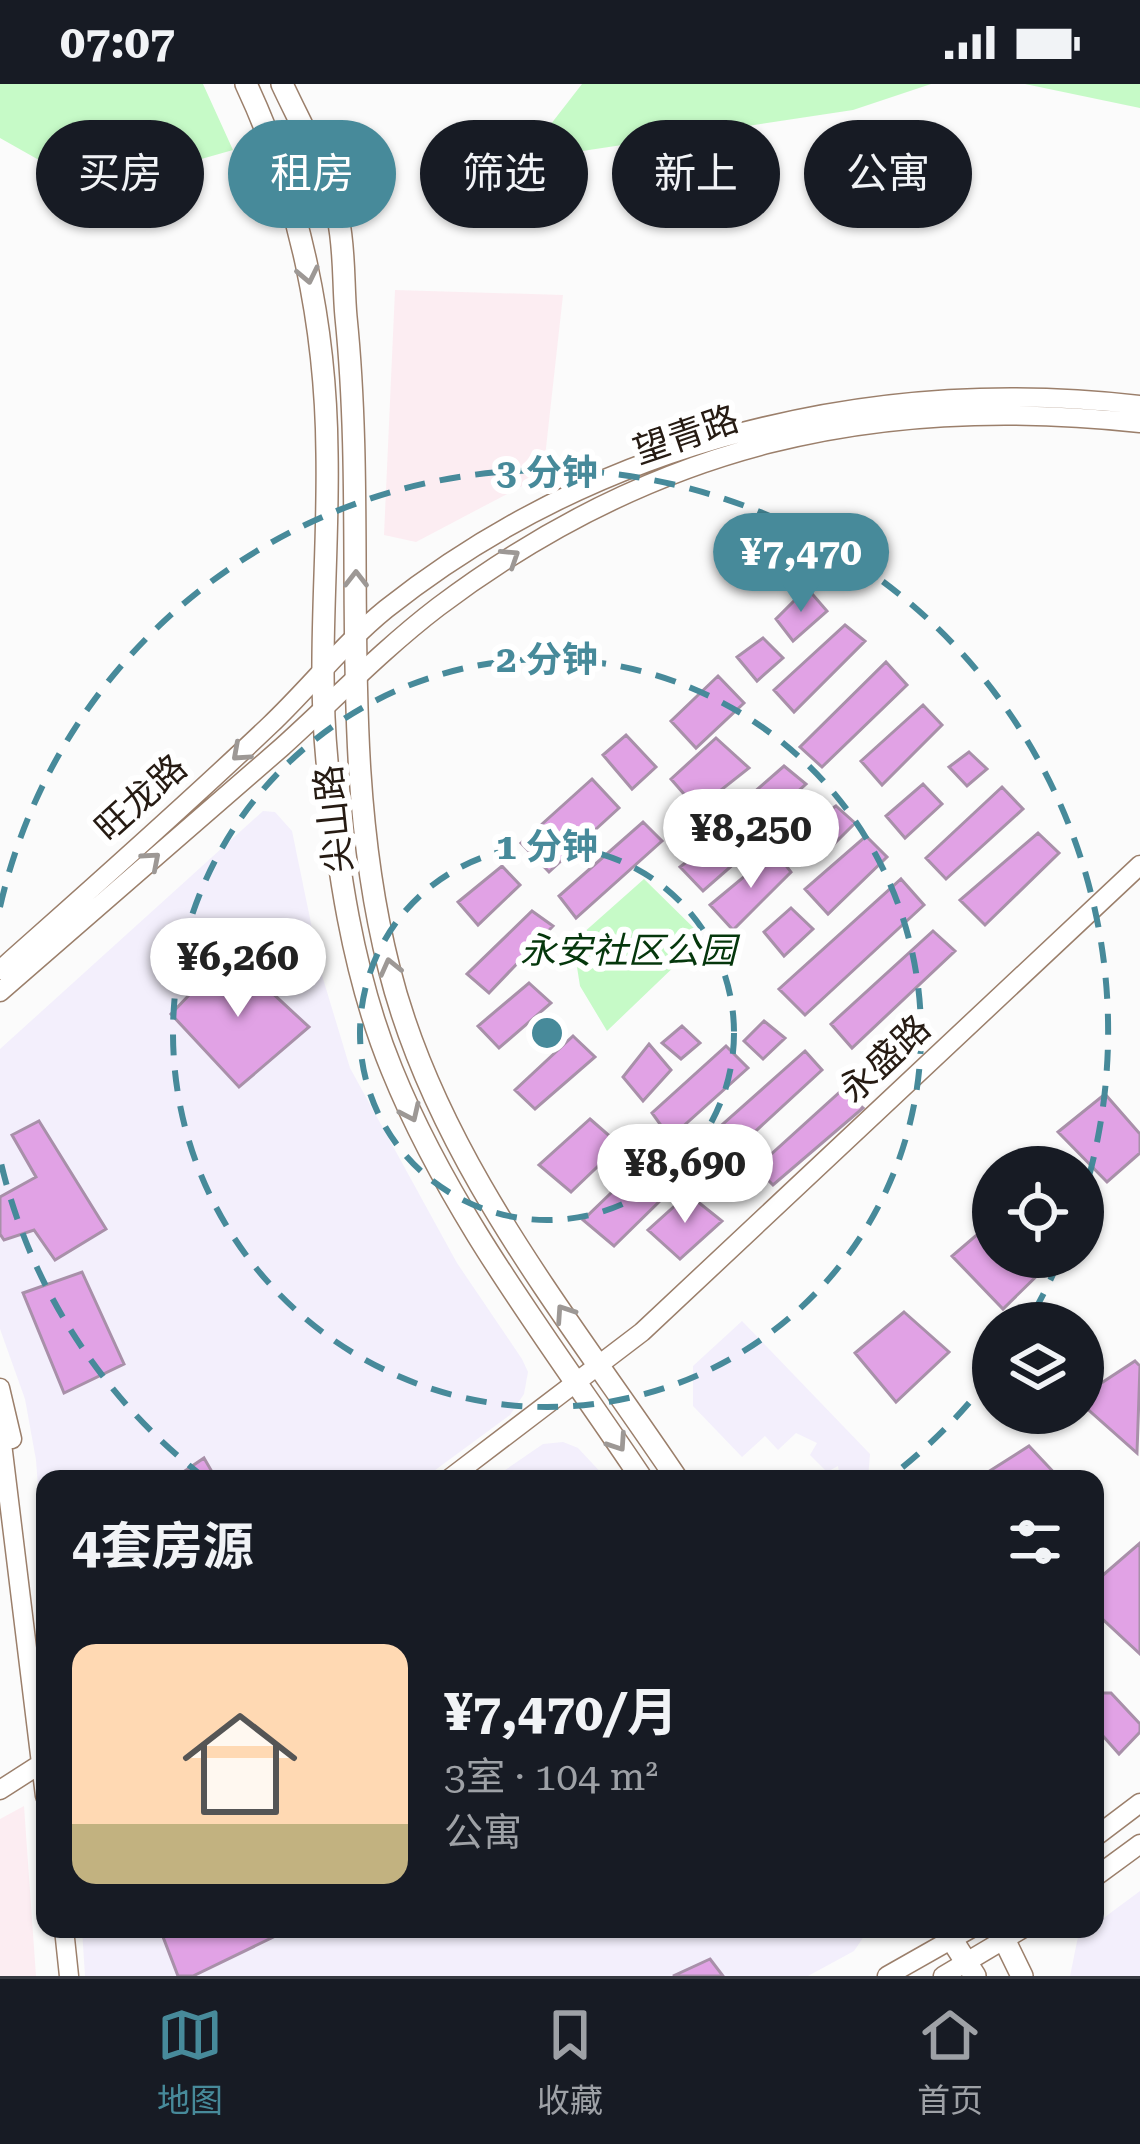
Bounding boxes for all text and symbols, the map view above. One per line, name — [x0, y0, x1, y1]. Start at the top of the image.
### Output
text: 07:07 — [60, 16, 175, 69]
chip: 买房 — [36, 120, 204, 228]
chip: 租房 — [228, 120, 396, 228]
chip: 筛选 — [420, 120, 588, 228]
chip: 新上 — [612, 120, 780, 228]
chip: 公寓 — [804, 120, 972, 228]
one-way arrow — [294, 264, 320, 284]
street label: 望青路 — [628, 398, 744, 472]
text: 3 分钟 — [496, 452, 598, 494]
pin: ¥7,470 — [703, 513, 899, 615]
text: ¥7,470 — [740, 529, 862, 575]
one-way arrow — [498, 549, 520, 571]
one-way arrow — [343, 569, 369, 588]
text: 2 分钟 — [496, 639, 598, 681]
one-way arrow — [232, 739, 253, 760]
street label: 旺龙路 — [87, 746, 195, 850]
street label: 尖山路 — [307, 763, 361, 875]
pin: ¥8,250 — [653, 789, 849, 891]
text: ¥8,250 — [690, 805, 812, 851]
text: 1 分钟 — [496, 826, 598, 868]
one-way arrow — [138, 853, 160, 875]
pin: ¥6,260 — [140, 918, 336, 1020]
park label: 永安社区公园 — [520, 930, 741, 972]
text: ¥6,260 — [177, 934, 299, 980]
one-way arrow — [379, 957, 404, 977]
street label: 永盛路 — [831, 1007, 939, 1111]
centre of rings — [526, 1012, 568, 1054]
one-way arrow — [397, 1101, 420, 1122]
pin: ¥8,690 — [587, 1124, 783, 1226]
text: ¥8,690 — [624, 1140, 746, 1186]
map controls — [972, 1146, 1104, 1434]
button: locate — [972, 1146, 1104, 1278]
button: layers — [972, 1302, 1104, 1434]
one-way arrow — [556, 1304, 578, 1326]
one-way arrow — [604, 1430, 626, 1452]
icon: filters — [1002, 1509, 1068, 1575]
text: 4套房源 — [72, 1517, 254, 1576]
text: ¥7,470/月 — [444, 1683, 678, 1742]
icon: home — [168, 1692, 312, 1836]
text: 3室 · 104 m² — [444, 1754, 658, 1800]
text: 公寓 — [444, 1810, 522, 1856]
tab: 地图 — [157, 2002, 223, 2122]
tab: 收藏 — [537, 2002, 603, 2122]
tab: 首页 — [917, 2002, 983, 2122]

